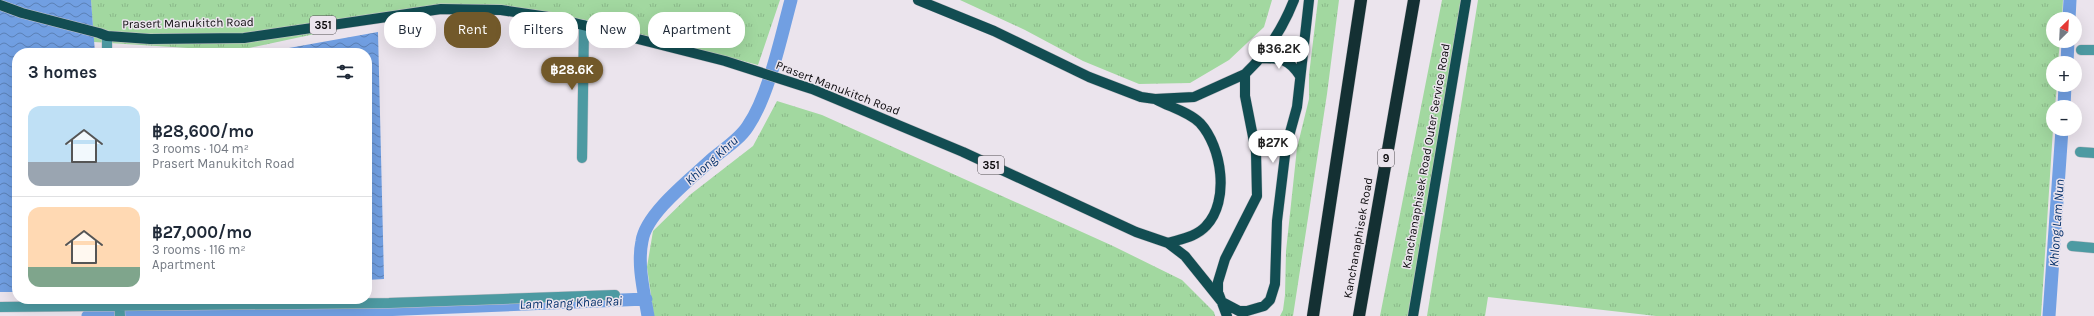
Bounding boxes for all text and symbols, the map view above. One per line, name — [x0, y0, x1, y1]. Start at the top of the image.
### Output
chip: Buy — [384, 12, 436, 48]
chip: Rent — [444, 12, 501, 48]
chip: Filters — [509, 12, 578, 48]
chip: New — [586, 12, 640, 48]
chip: Apartment — [648, 12, 745, 48]
north arrow — [2046, 12, 2082, 48]
map controls — [2046, 12, 2082, 136]
street label: Prasert Manukitch Road — [122, 15, 254, 31]
road number: 351 — [310, 16, 336, 34]
pin: ฿36.2K — [1246, 36, 1312, 70]
text: ฿36.2K — [1257, 41, 1301, 56]
street label: Kanchanaphisek Road Outer Service Road — [1399, 42, 1453, 270]
button: + — [2046, 56, 2082, 92]
pin: ฿28.6K — [539, 57, 605, 91]
street label: Prasert Manukitch Road — [774, 58, 902, 118]
icon: filters — [334, 61, 356, 83]
text: 3 homes — [28, 62, 97, 82]
text: ฿28.6K — [550, 62, 594, 77]
button: − — [2046, 100, 2082, 136]
text: ฿28,600/mo — [152, 121, 254, 141]
icon: home — [60, 122, 108, 170]
pin: ฿27K — [1249, 130, 1297, 164]
water label: Khlong Khru — [682, 133, 741, 188]
text: ฿27K — [1257, 135, 1289, 150]
text: 3 rooms · 104 m² — [152, 141, 249, 156]
road number: 9 — [1378, 149, 1394, 167]
text: Prasert Manukitch Road — [152, 156, 295, 171]
road number: 351 — [978, 156, 1004, 174]
street label: Kanchanaphisek Road — [1340, 176, 1376, 300]
water label: Khlong Lam Nun — [2046, 179, 2067, 268]
text: ฿27,000/mo — [152, 222, 252, 242]
icon: home — [60, 223, 108, 271]
text: 3 rooms · 116 m² — [152, 242, 246, 257]
text: Apartment — [152, 257, 215, 272]
water label: Lam Rang Khae Rai — [519, 293, 623, 312]

